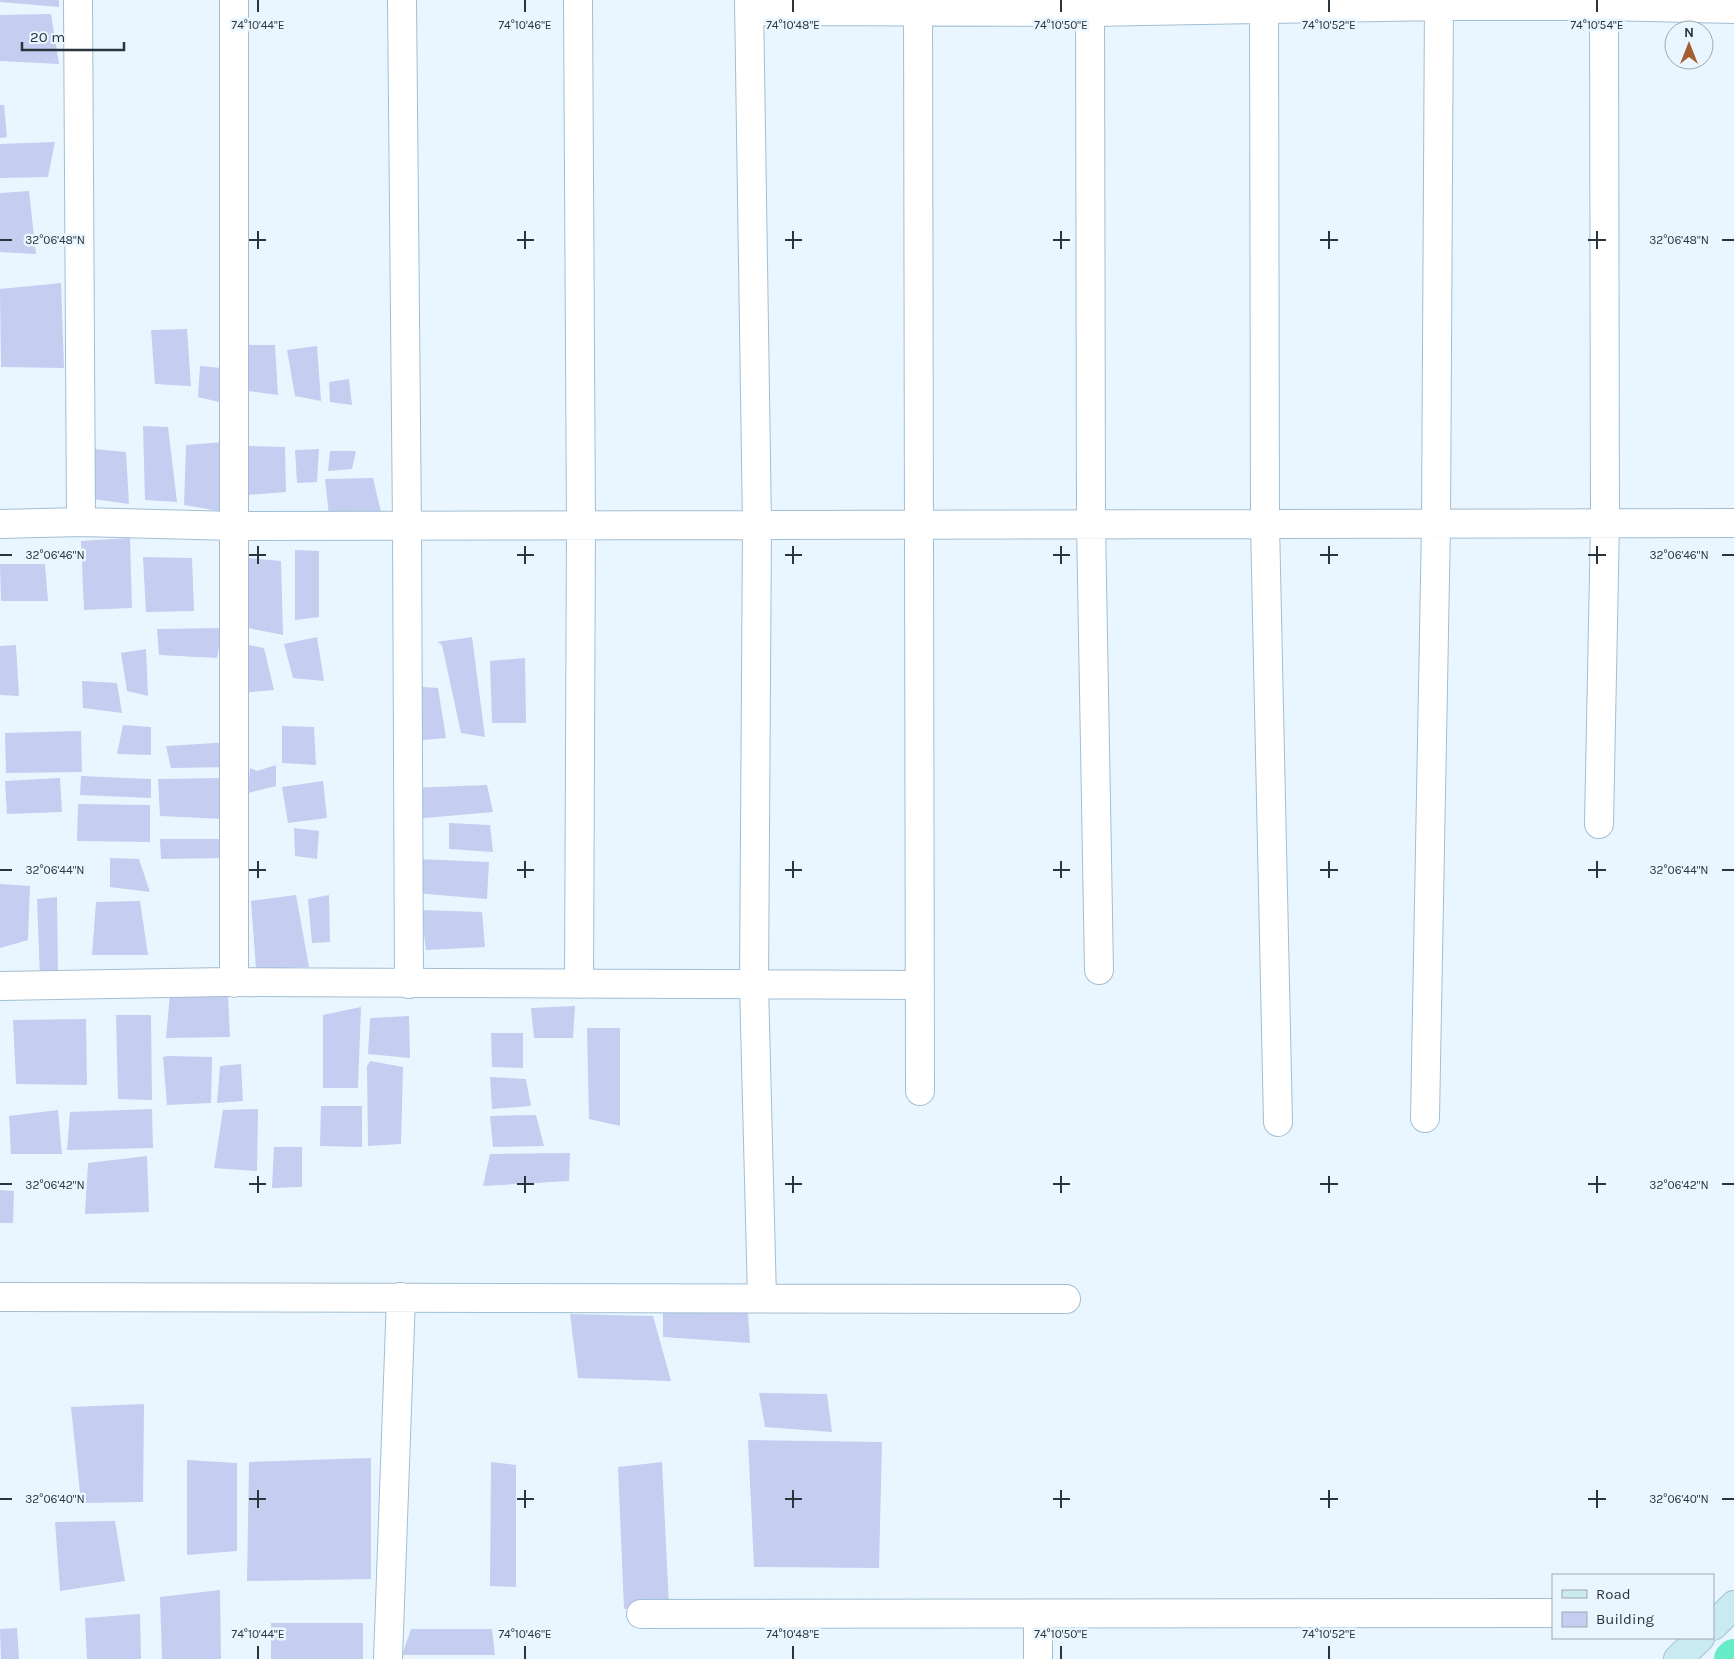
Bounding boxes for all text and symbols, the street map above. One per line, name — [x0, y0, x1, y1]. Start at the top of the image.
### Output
text: 74°10'44"E — [232, 18, 284, 32]
text: 74°10'46"E — [498, 18, 552, 32]
text: 74°10'48"E — [766, 18, 820, 32]
text: 74°10'50"E — [1034, 18, 1088, 32]
text: 74°10'52"E — [1302, 18, 1356, 32]
text: 74°10'54"E — [1570, 18, 1624, 32]
scale bar — [22, 20, 125, 52]
north arrow — [1664, 20, 1714, 70]
text: N — [1684, 24, 1694, 41]
text: 20 m — [30, 28, 65, 46]
text: 32°06'48"N — [25, 233, 85, 247]
text: 32°06'48"N — [1649, 233, 1709, 247]
text: 32°06'46"N — [25, 548, 85, 562]
text: 32°06'46"N — [1649, 548, 1709, 562]
text: 32°06'44"N — [25, 863, 85, 877]
text: 32°06'44"N — [1649, 863, 1709, 877]
text: 32°06'42"N — [25, 1178, 85, 1192]
text: 32°06'42"N — [1649, 1178, 1709, 1192]
text: 32°06'40"N — [25, 1492, 85, 1506]
text: 32°06'40"N — [1649, 1492, 1709, 1506]
legend — [1552, 1574, 1714, 1639]
text: Road — [1596, 1585, 1631, 1603]
text: Building — [1596, 1610, 1654, 1628]
text: 74°10'44"E — [232, 1627, 284, 1641]
text: 74°10'46"E — [498, 1627, 552, 1641]
text: 74°10'48"E — [766, 1627, 820, 1641]
text: 74°10'50"E — [1034, 1627, 1088, 1641]
text: 74°10'52"E — [1302, 1627, 1356, 1641]

